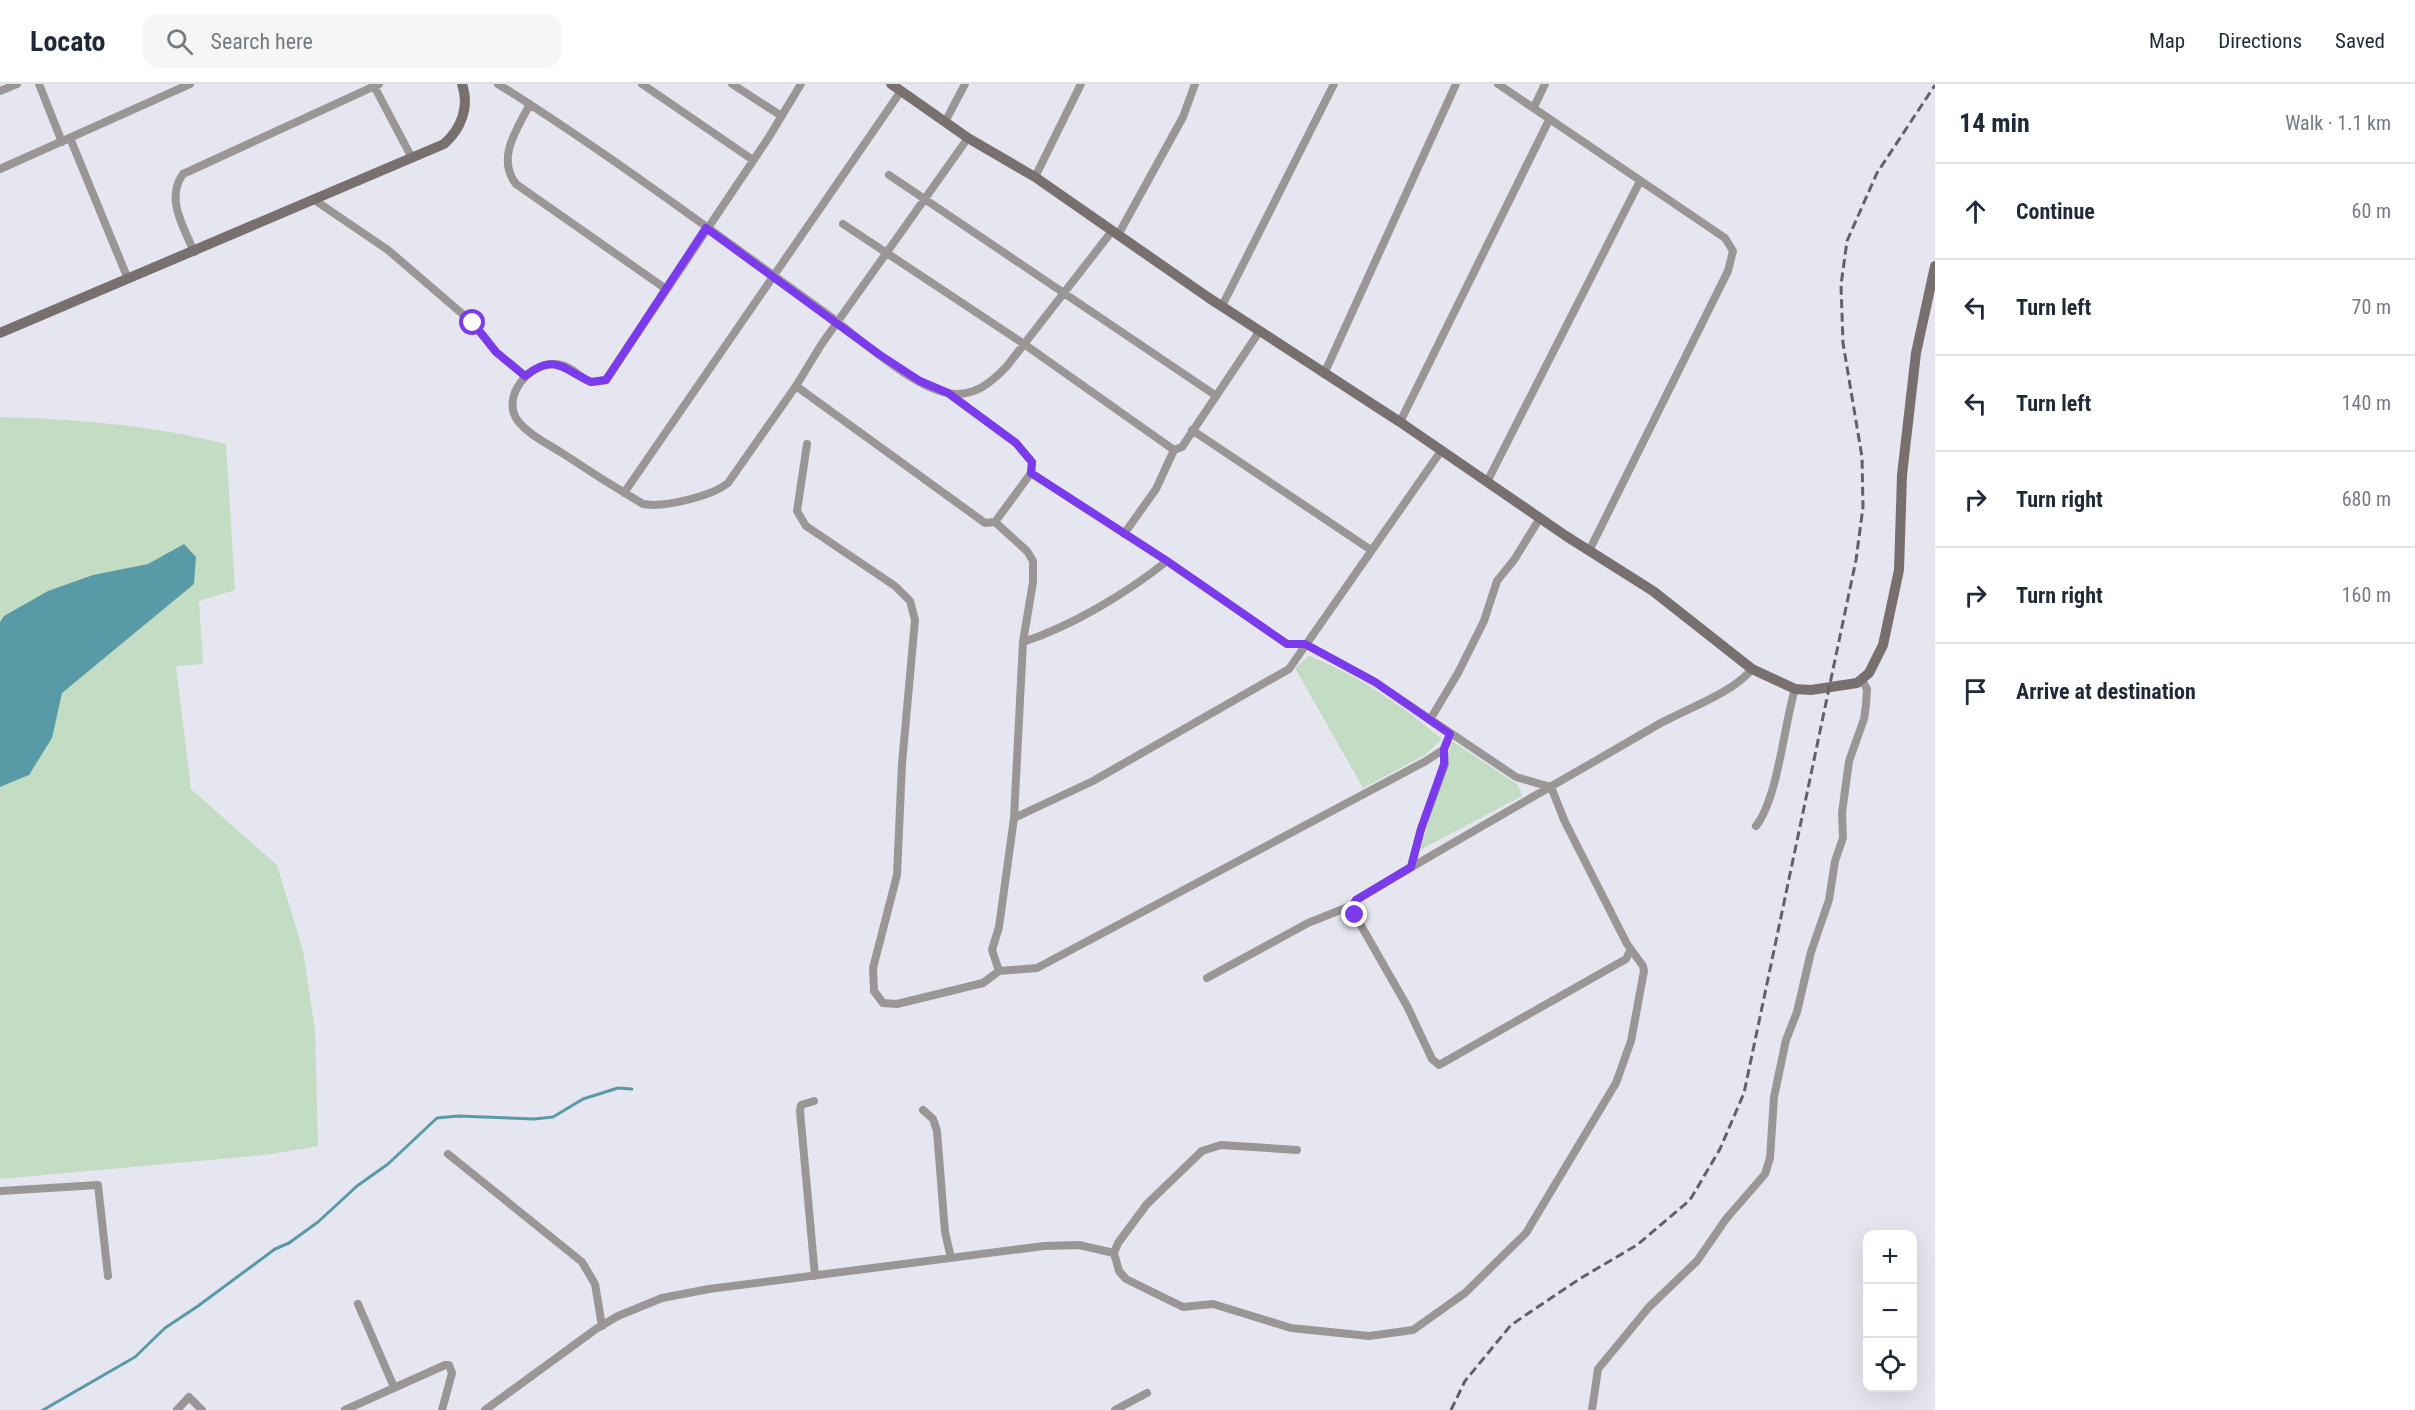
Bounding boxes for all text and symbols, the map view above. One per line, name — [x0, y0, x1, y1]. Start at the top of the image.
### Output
search box — [142, 14, 562, 68]
text: Locato — [30, 25, 106, 58]
icon: search — [163, 25, 196, 58]
text: Search here — [211, 29, 313, 54]
text: Map — [2149, 29, 2185, 53]
text: Directions — [2218, 29, 2302, 53]
text: Saved — [2335, 29, 2385, 53]
text: 14 min — [1959, 108, 2030, 138]
text: Walk · 1.1 km — [2285, 111, 2391, 135]
icon: ahead — [1959, 195, 1992, 228]
text: Continue — [2016, 199, 2095, 224]
text: 60 m — [2352, 199, 2391, 223]
icon: left — [1959, 291, 1992, 324]
text: Turn left — [2016, 295, 2091, 320]
text: 70 m — [2352, 295, 2391, 319]
route start — [459, 309, 485, 335]
icon: left — [1959, 387, 1992, 420]
text: Turn left — [2016, 391, 2091, 416]
text: 140 m — [2342, 391, 2391, 415]
icon: right — [1959, 483, 1992, 516]
text: Turn right — [2016, 487, 2103, 512]
text: 680 m — [2342, 487, 2391, 511]
icon: right — [1959, 579, 1992, 612]
text: Turn right — [2016, 583, 2103, 608]
text: 160 m — [2342, 583, 2391, 607]
icon: arrive — [1959, 675, 1992, 708]
text: Arrive at destination — [2016, 679, 2196, 704]
route end — [1341, 901, 1367, 927]
map controls — [1863, 1230, 1917, 1392]
button: + — [1863, 1230, 1917, 1284]
button: − — [1863, 1284, 1917, 1338]
button: locate — [1863, 1338, 1917, 1392]

